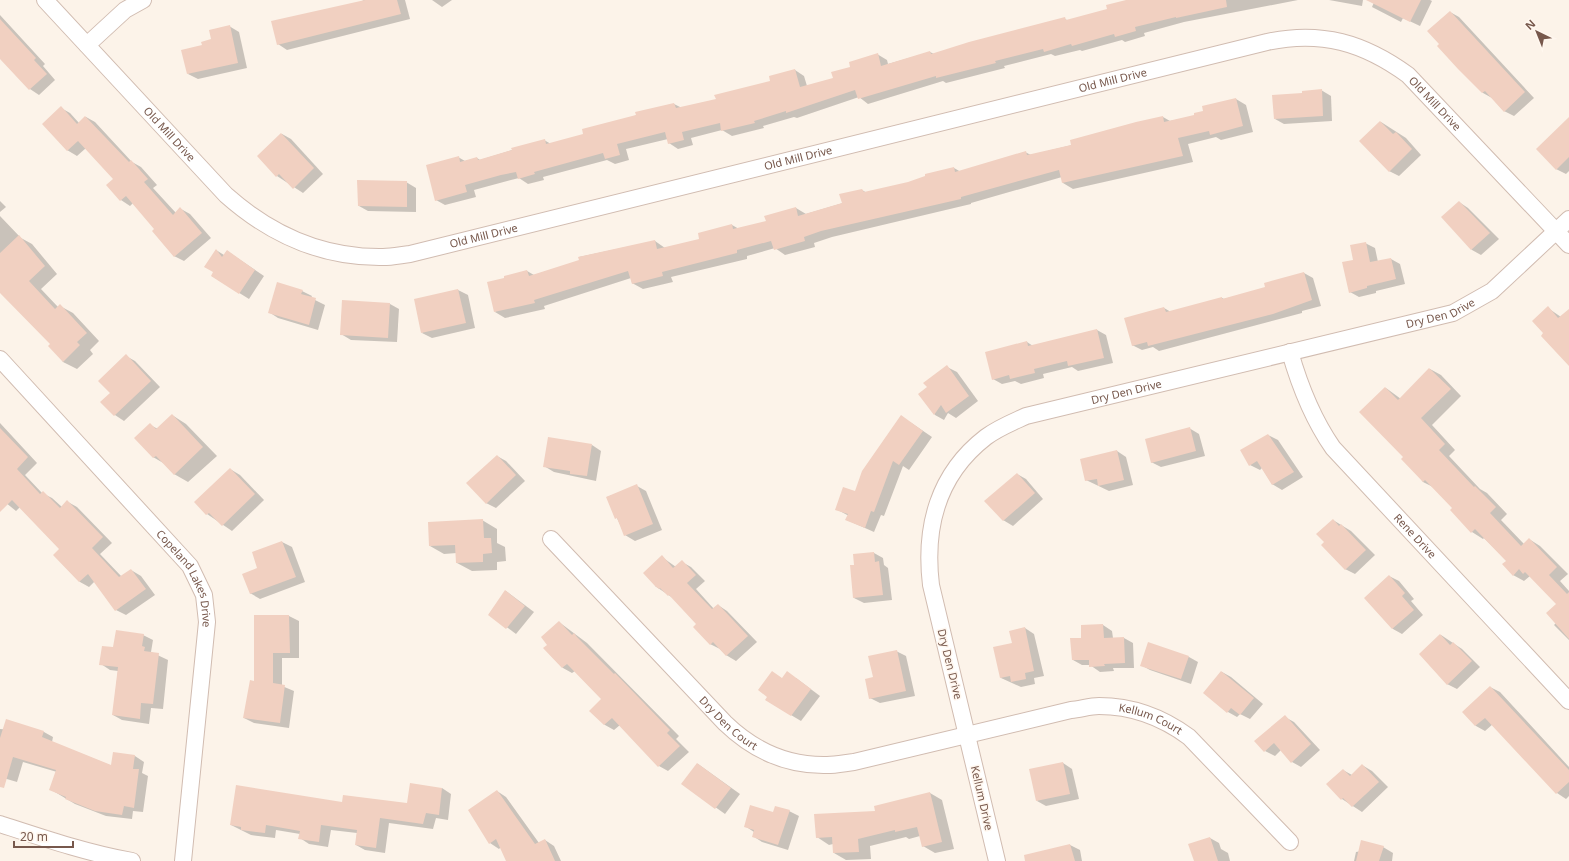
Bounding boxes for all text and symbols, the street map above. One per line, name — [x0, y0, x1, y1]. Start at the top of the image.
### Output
north arrow — [1517, 12, 1557, 52]
text: N — [1521, 16, 1538, 33]
street label: Old Mill Drive — [1077, 64, 1148, 95]
street label: Old Mill Drive — [1406, 73, 1465, 134]
street label: Old Mill Drive — [141, 103, 199, 164]
street label: Old Mill Drive — [762, 142, 834, 173]
street label: Old Mill Drive — [448, 220, 519, 251]
street label: Dry Den Drive — [1404, 294, 1477, 331]
street label: Dry Den Drive — [1089, 376, 1163, 407]
street label: Rene Drive — [1391, 510, 1440, 561]
street label: Copeland Lakes Drive — [153, 526, 215, 628]
street label: Dry Den Drive — [934, 627, 966, 701]
street label: Dry Den Court — [696, 693, 761, 753]
street label: Kellum Court — [1118, 699, 1186, 738]
street label: Kellum Drive — [968, 764, 997, 832]
scale bar — [14, 823, 73, 849]
text: 20 m — [20, 828, 48, 845]

